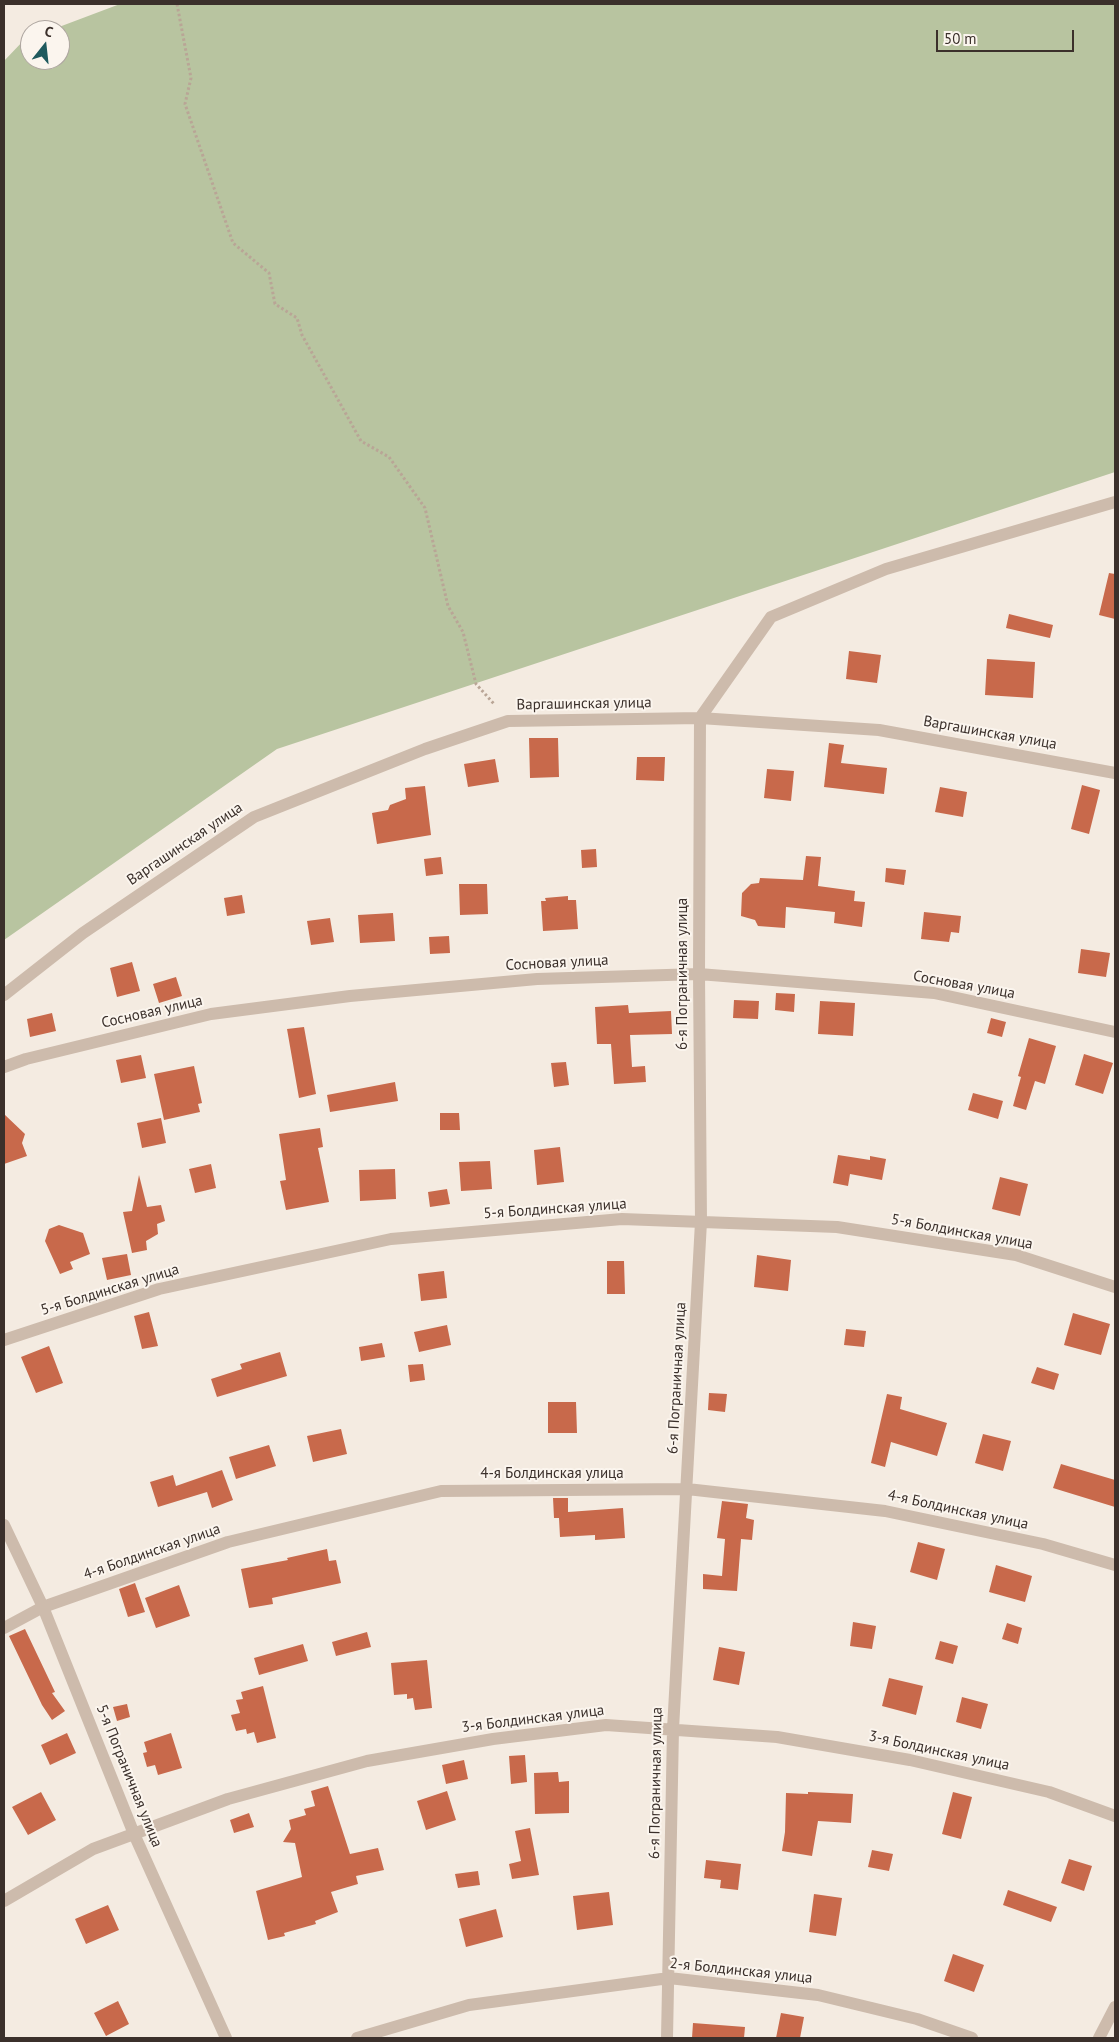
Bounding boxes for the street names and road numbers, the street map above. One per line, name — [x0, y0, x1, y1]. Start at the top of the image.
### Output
street label: Варгашинская улица — [516, 694, 652, 714]
street label: Варгашинская улица — [922, 712, 1058, 754]
street label: Варгашинская улица — [124, 799, 246, 889]
street label: 6-я Пограничная улица — [674, 898, 692, 1050]
street label: Сосновая улица — [505, 951, 609, 975]
street label: Сосновая улица — [912, 967, 1016, 1003]
street label: Сосновая улица — [100, 992, 204, 1032]
street label: 5-я Болдинская улица — [483, 1195, 627, 1223]
street label: 5-я Болдинская улица — [890, 1211, 1034, 1253]
street label: 5-я Болдинская улица — [39, 1260, 181, 1320]
street label: 6-я Пограничная улица — [664, 1302, 690, 1454]
street label: 4-я Болдинская улица — [480, 1465, 624, 1483]
street label: 4-я Болдинская улица — [886, 1486, 1030, 1534]
street label: 4-я Болдинская улица — [81, 1520, 223, 1584]
street label: 3-я Болдинская улица — [461, 1701, 605, 1737]
street label: 5-я Пограничная улица — [92, 1702, 166, 1850]
street label: 6-я Пограничная улица — [646, 1707, 666, 1859]
street label: 3-я Болдинская улица — [867, 1727, 1011, 1775]
street label: 2-я Болдинская улица — [669, 1955, 813, 1987]

